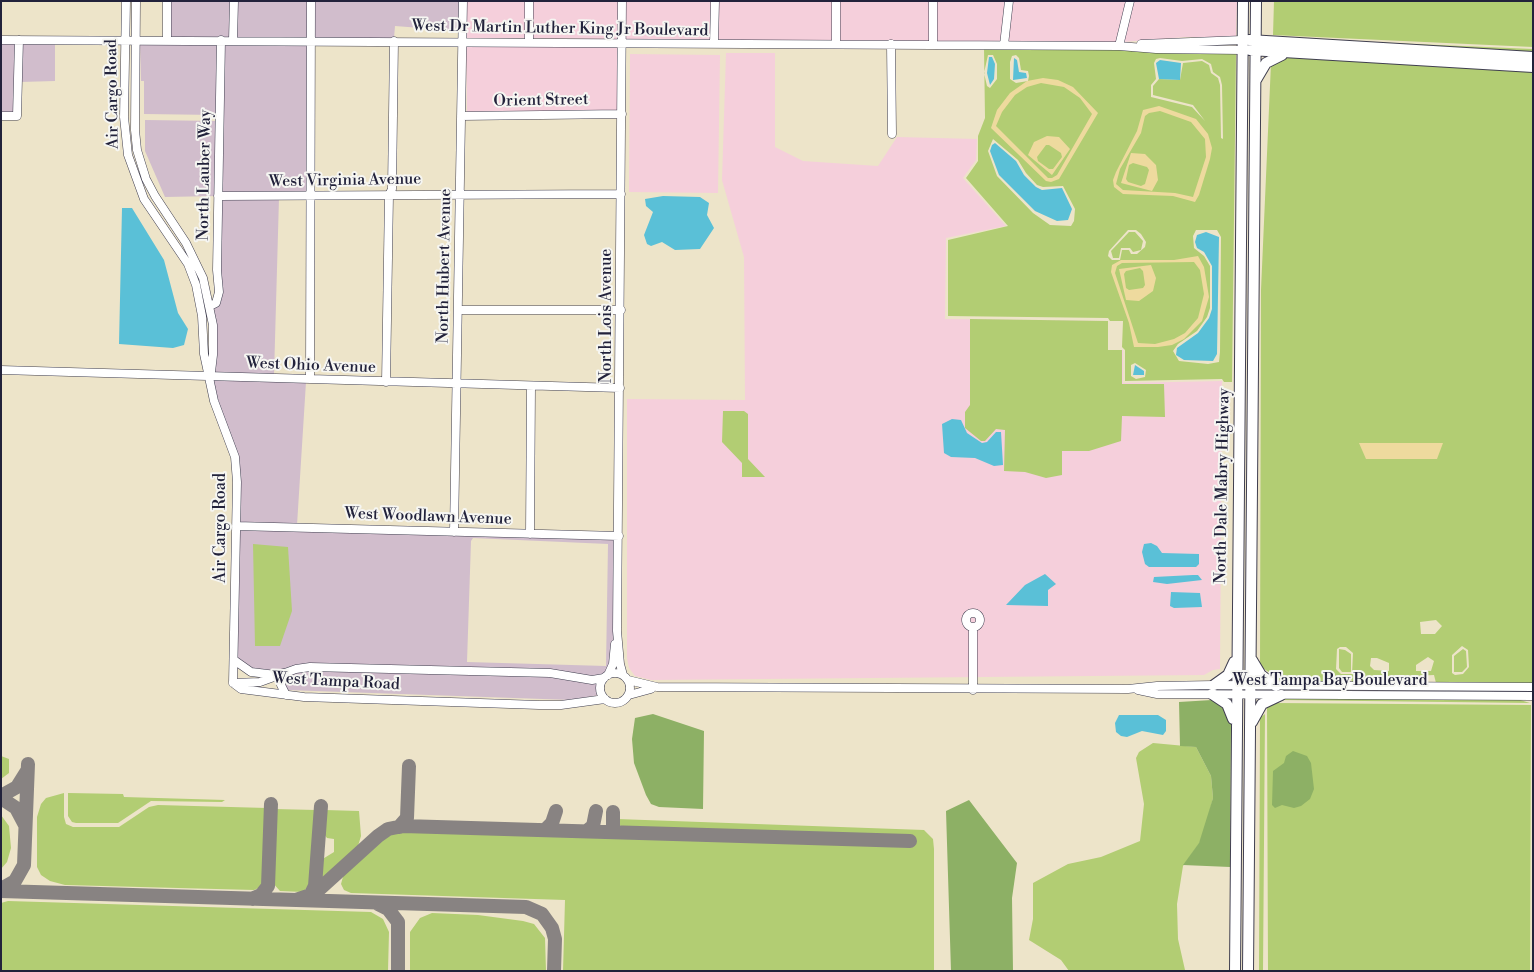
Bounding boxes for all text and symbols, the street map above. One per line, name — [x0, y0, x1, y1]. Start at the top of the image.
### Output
street label: West Dr Martin Luther King Jr Boulevard — [412, 17, 708, 41]
street label: Air Cargo Road — [102, 39, 124, 149]
street label: Orient Street — [493, 91, 589, 111]
street label: North Lauber Way — [194, 109, 216, 241]
street label: West Virginia Avenue — [268, 170, 422, 192]
street label: North Hubert Avenue — [434, 188, 456, 344]
street label: North Lois Avenue — [597, 249, 617, 383]
street label: West Ohio Avenue — [246, 354, 376, 378]
street label: North Dale Mabry Highway — [1212, 388, 1234, 584]
street label: Air Cargo Road — [211, 473, 231, 583]
street label: West Woodlawn Avenue — [344, 504, 512, 530]
street label: West Tampa Road — [272, 669, 400, 695]
street label: West Tampa Bay Boulevard — [1233, 671, 1427, 691]

